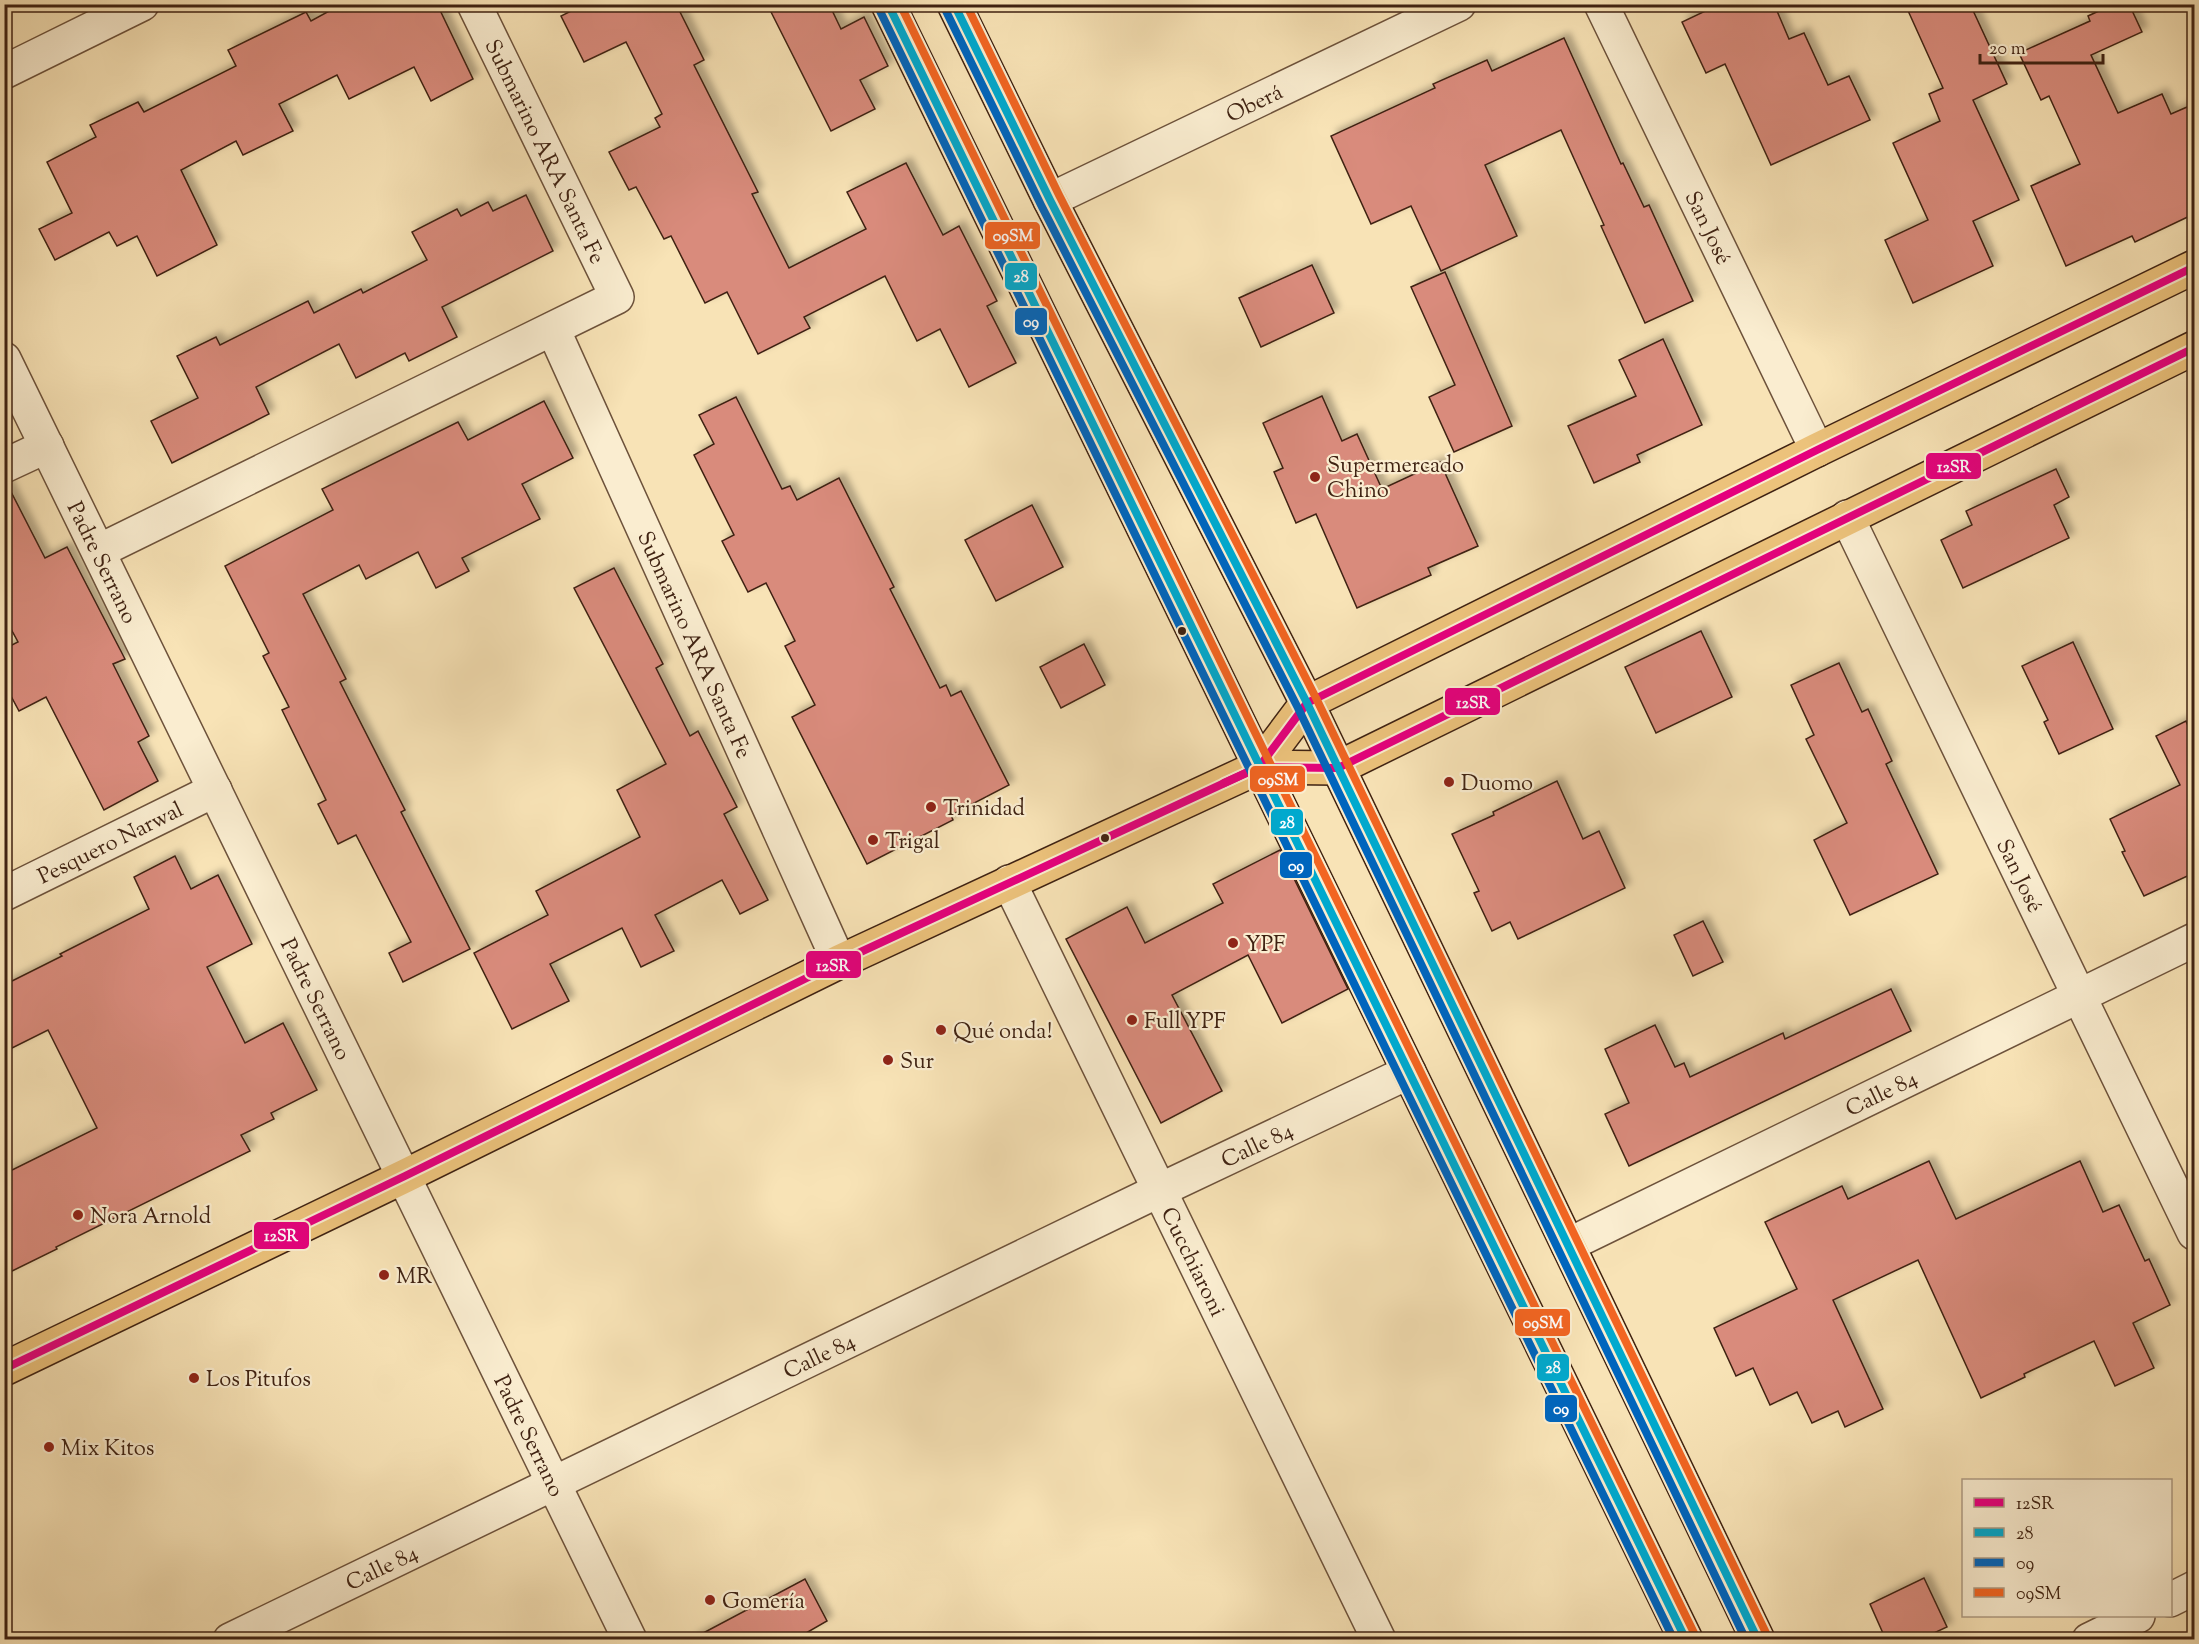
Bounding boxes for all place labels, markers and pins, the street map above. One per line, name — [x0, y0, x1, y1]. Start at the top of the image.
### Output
place label: Supermercado Chino — [1327, 451, 1464, 508]
marker: Supermercado Chino — [1308, 470, 1322, 484]
unlabelled marker — [1176, 625, 1188, 637]
place label: Duomo — [1461, 769, 1533, 801]
marker: Duomo — [1442, 775, 1456, 789]
place label: Trinidad — [943, 794, 1025, 826]
marker: Trinidad — [924, 800, 938, 814]
place label: Trigal — [885, 827, 940, 859]
unlabelled marker — [1099, 832, 1111, 844]
marker: Trigal — [866, 833, 880, 847]
place label: YPF — [1245, 930, 1285, 962]
marker: YPF — [1226, 936, 1240, 950]
place label: Full YPF — [1144, 1007, 1226, 1039]
marker: Full YPF — [1125, 1013, 1139, 1027]
place label: Qué onda! — [953, 1017, 1053, 1049]
marker: Qué onda! — [934, 1023, 948, 1037]
place label: Sur — [900, 1047, 934, 1079]
marker: Sur — [881, 1053, 895, 1067]
place label: Nora Arnold — [90, 1202, 211, 1234]
marker: Nora Arnold — [71, 1208, 85, 1222]
place label: MR — [396, 1262, 432, 1294]
marker: MR — [377, 1268, 391, 1282]
place label: Los Pitufos — [206, 1365, 311, 1397]
marker: Los Pitufos — [187, 1371, 201, 1385]
place label: Mix Kitos — [61, 1434, 154, 1466]
marker: Mix Kitos — [42, 1440, 56, 1454]
place label: Gomería — [722, 1587, 805, 1619]
marker: Gomería — [703, 1593, 717, 1607]

